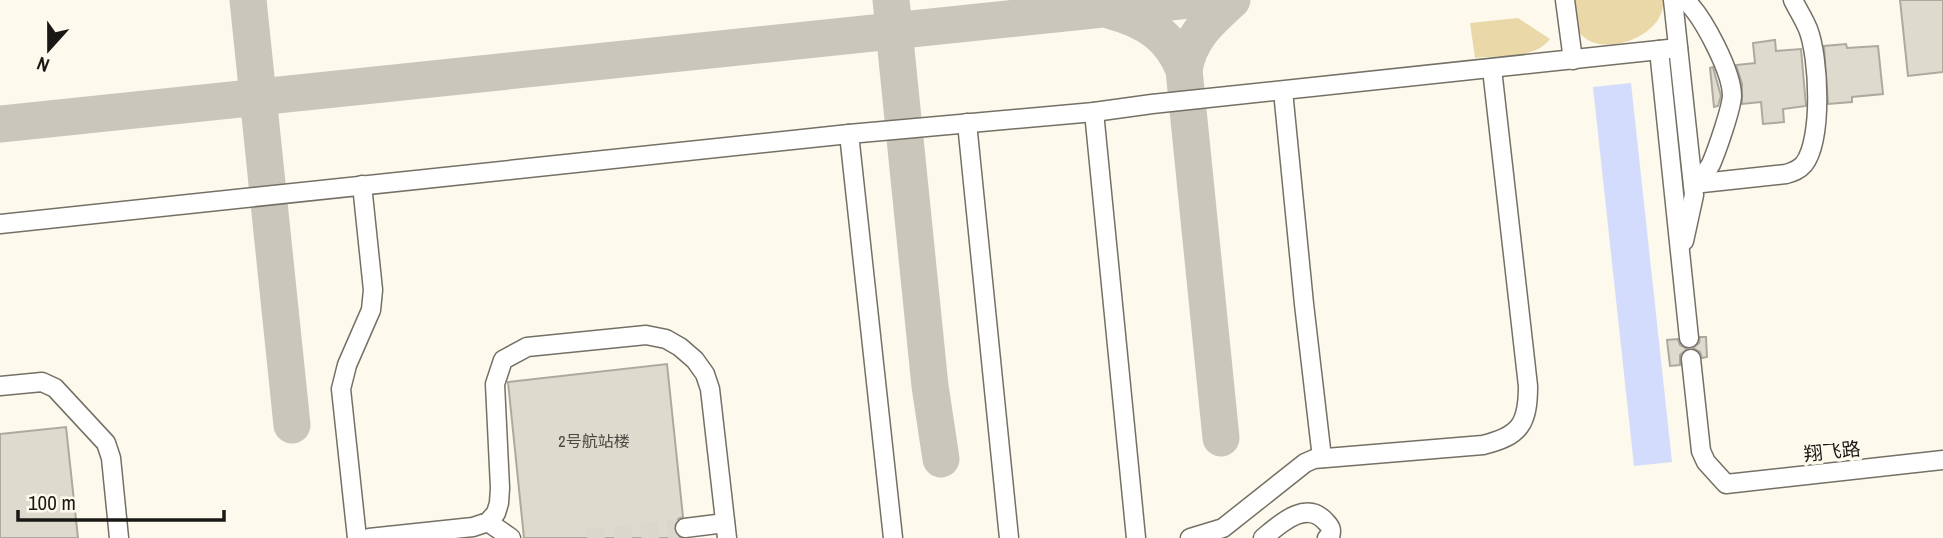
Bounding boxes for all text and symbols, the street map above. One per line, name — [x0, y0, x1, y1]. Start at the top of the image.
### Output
north arrow — [14, 14, 84, 84]
text: N — [33, 51, 53, 79]
house number: 2号航站楼 — [558, 430, 630, 452]
street label: 翔飞路 — [1802, 435, 1862, 467]
scale bar — [18, 478, 224, 522]
text: 100 m — [28, 488, 76, 517]

